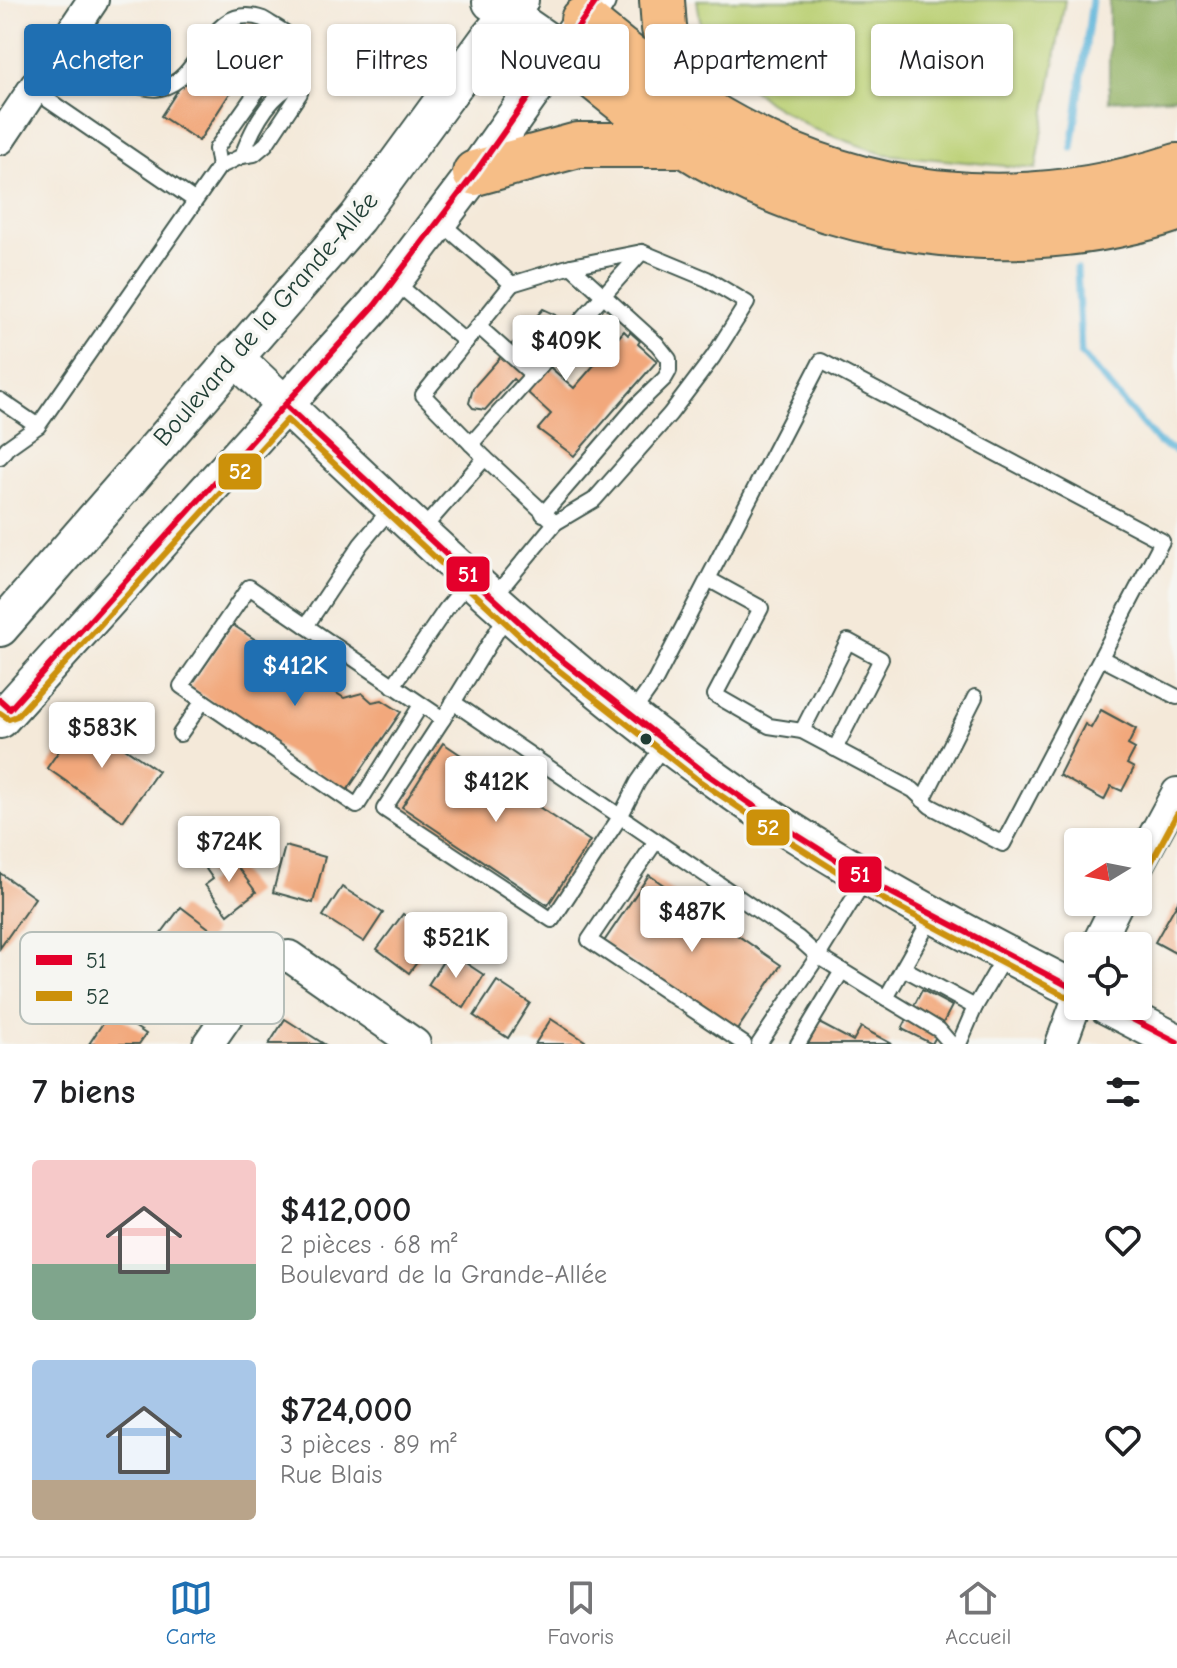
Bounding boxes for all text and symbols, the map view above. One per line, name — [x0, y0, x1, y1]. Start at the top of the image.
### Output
chip: Acheter — [24, 24, 171, 96]
chip: Louer — [187, 24, 311, 96]
chip: Filtres — [327, 24, 456, 96]
chip: Nouveau — [472, 24, 629, 96]
chip: Appartement — [645, 24, 855, 96]
chip: Maison — [871, 24, 1013, 96]
street label: Boulevard de la Grande-Allée — [147, 186, 385, 452]
pin: $409K — [510, 315, 622, 383]
text: $409K — [531, 326, 601, 356]
line badge: 52 — [217, 452, 263, 491]
text: 52 — [229, 459, 251, 485]
line badge: 51 — [445, 555, 491, 593]
text: 51 — [458, 562, 478, 588]
pin: $412K — [239, 640, 351, 708]
text: $412K — [262, 651, 328, 681]
pin: $583K — [46, 702, 158, 770]
text: $583K — [67, 713, 137, 743]
unlabelled marker — [638, 731, 654, 747]
pin: $412K — [440, 756, 552, 824]
text: $412K — [463, 767, 529, 797]
line badge: 52 — [745, 808, 791, 847]
text: 52 — [757, 815, 779, 841]
pin: $724K — [173, 816, 285, 884]
text: $724K — [196, 827, 262, 857]
north arrow — [1064, 828, 1152, 916]
map controls — [1064, 828, 1152, 1020]
line badge: 51 — [837, 855, 883, 894]
text: 51 — [850, 862, 870, 888]
pin: $487K — [636, 886, 748, 954]
text: $487K — [658, 897, 726, 927]
pin: $521K — [400, 912, 512, 980]
text: $521K — [422, 923, 490, 953]
legend — [20, 932, 284, 1024]
button: locate — [1064, 932, 1152, 1020]
text: 51 — [86, 948, 107, 974]
text: 52 — [86, 984, 109, 1010]
icon: filters — [1101, 1070, 1145, 1114]
text: 7 biens — [32, 1072, 135, 1112]
text: $412,000 — [280, 1190, 412, 1230]
icon: home — [96, 1192, 192, 1288]
icon: heart — [1101, 1218, 1145, 1262]
text: 2 pièces · 68 m² — [280, 1230, 457, 1260]
text: Boulevard de la Grande-Allée — [280, 1260, 607, 1290]
text: $724,000 — [280, 1390, 412, 1430]
icon: home — [96, 1392, 192, 1488]
icon: heart — [1101, 1418, 1145, 1462]
text: 3 pièces · 89 m² — [280, 1430, 457, 1460]
text: Rue Blais — [280, 1460, 382, 1490]
tab: Carte — [166, 1576, 216, 1650]
tab: Favoris — [548, 1576, 614, 1650]
tab: Accueil — [945, 1576, 1011, 1650]

